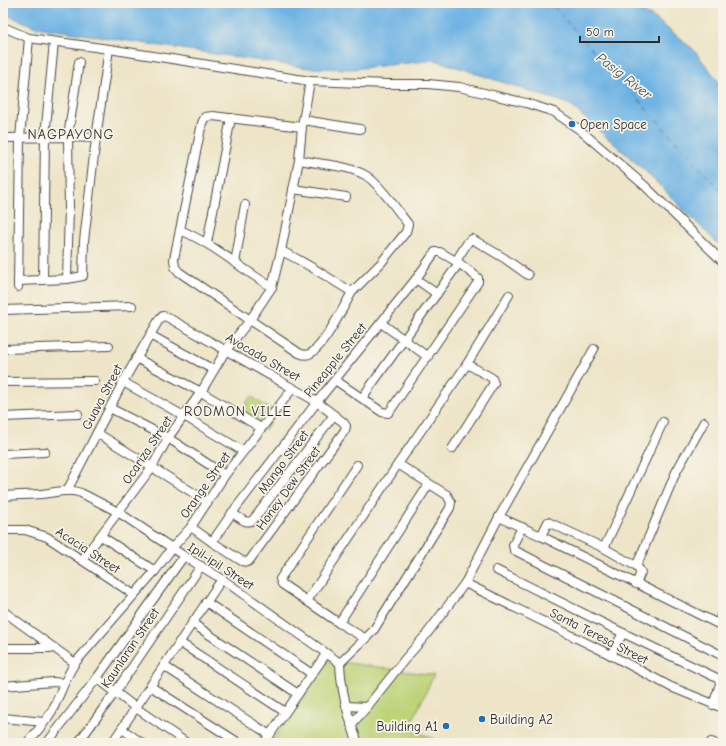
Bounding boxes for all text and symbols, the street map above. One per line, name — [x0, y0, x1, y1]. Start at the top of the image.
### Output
scale bar — [580, 18, 659, 44]
text: 50 m — [586, 25, 614, 39]
water label: Pasig River — [593, 49, 656, 104]
place label: Open Space — [580, 117, 647, 132]
marker: Open Space — [567, 119, 577, 129]
district label: NAGPAYONG — [28, 126, 114, 143]
street label: Pineapple Street — [301, 319, 370, 400]
street label: Avocado Street — [223, 330, 304, 385]
street label: Guava Street — [79, 361, 126, 432]
district label: RODMON VILLE — [184, 403, 292, 420]
street label: Ocariza Street — [119, 412, 176, 487]
street label: Mango Street — [254, 426, 312, 497]
street label: Honey Dew Street — [253, 442, 324, 533]
street label: Orange Street — [177, 448, 234, 521]
street label: Acacia Street — [53, 524, 124, 577]
street label: Ipil-ipil Street — [185, 539, 258, 594]
street label: Kaunlaran Street — [98, 604, 163, 691]
street label: Santa Teresa Street — [547, 605, 652, 668]
place label: Building A2 — [490, 712, 553, 727]
marker: Building A2 — [477, 714, 487, 724]
place label: Building A1 — [377, 719, 438, 734]
marker: Building A1 — [441, 721, 451, 731]

